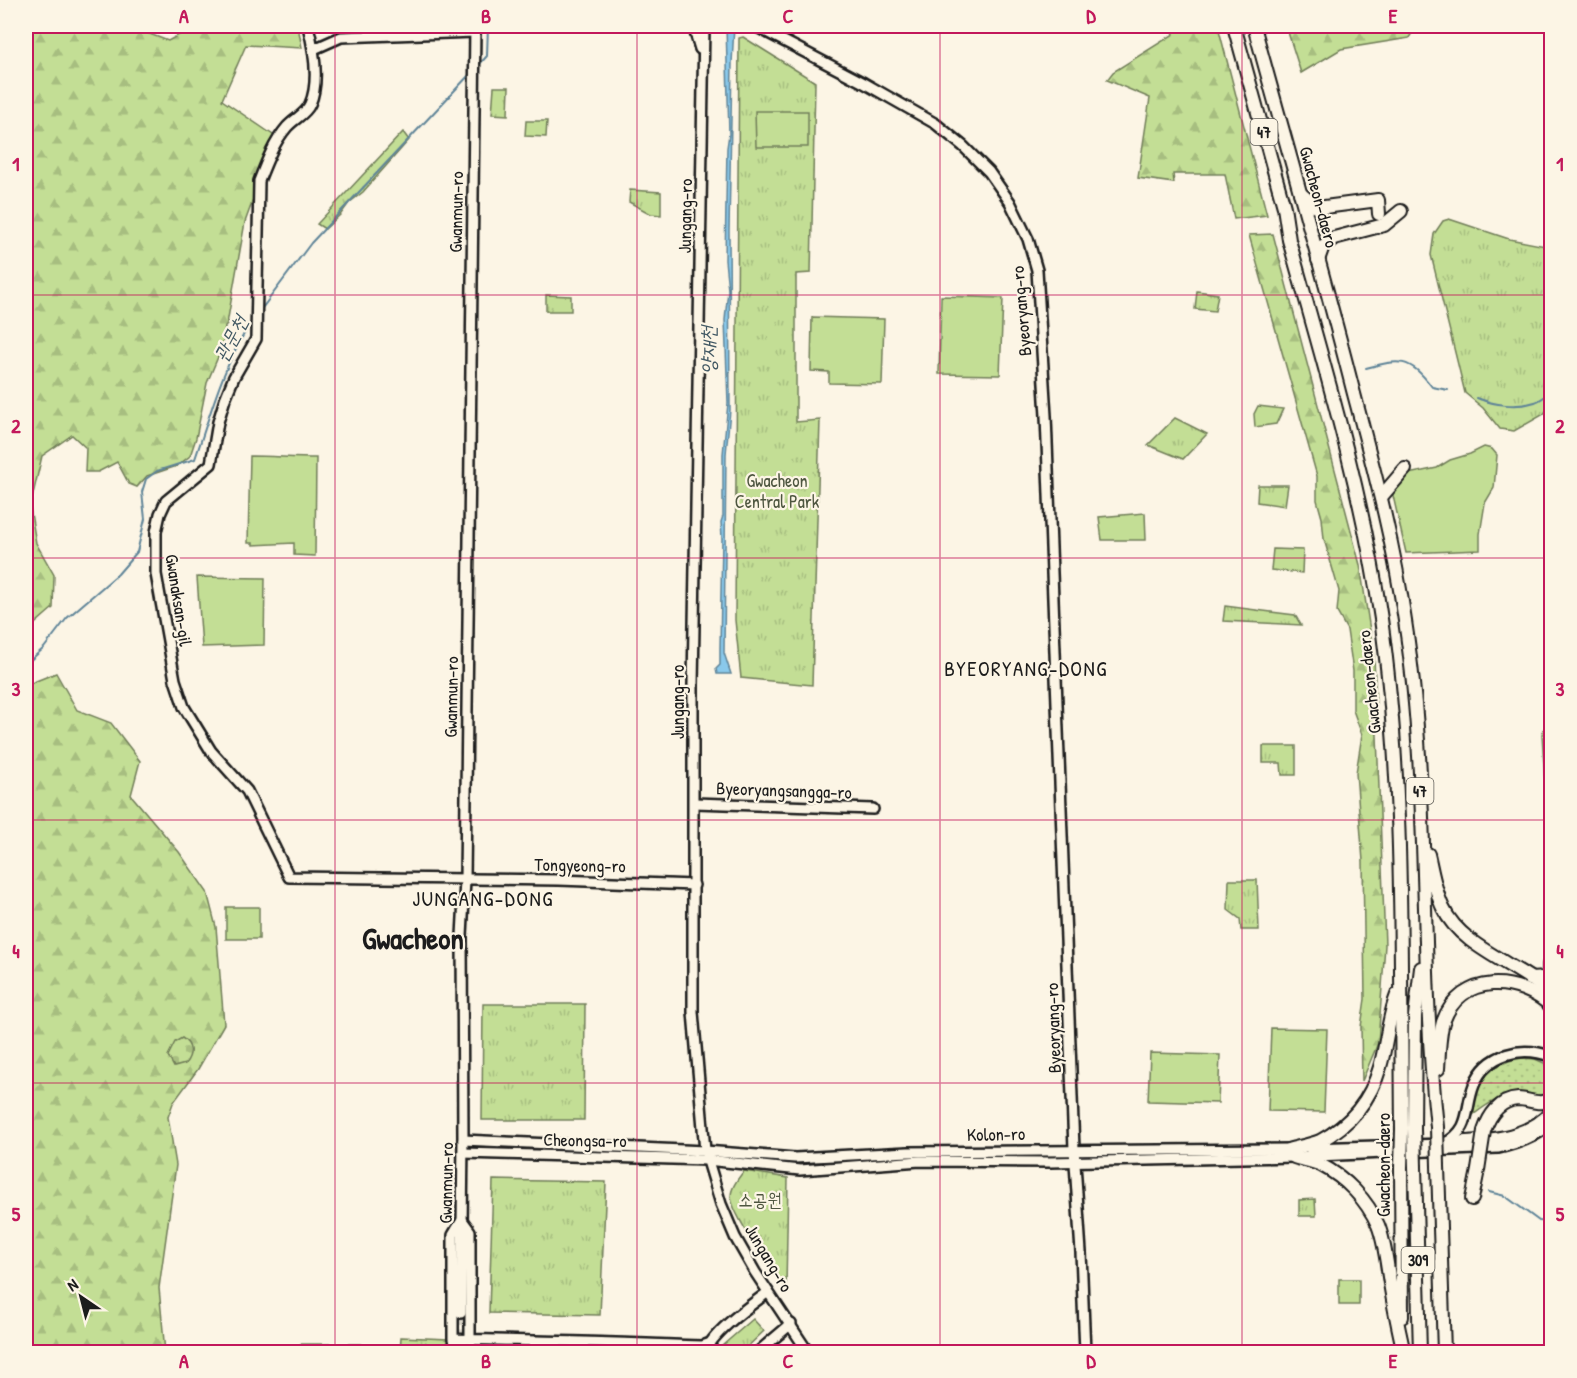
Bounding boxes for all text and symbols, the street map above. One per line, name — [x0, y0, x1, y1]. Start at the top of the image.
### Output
text: A — [179, 2, 189, 29]
text: B — [481, 2, 491, 29]
text: C — [783, 2, 794, 29]
text: D — [1086, 2, 1096, 29]
text: E — [1389, 2, 1398, 29]
road number: 47 — [1250, 119, 1278, 145]
street label: Gwacheon-daero — [1293, 144, 1345, 250]
text: 1 — [12, 150, 20, 177]
text: 1 — [1556, 150, 1564, 177]
street label: Gwanmun-ro — [443, 171, 469, 253]
street label: Jungang-ro — [672, 178, 698, 254]
street label: Byeoryang-ro — [1005, 265, 1037, 357]
water label: 관문천 — [207, 309, 254, 366]
water label: 양재천 — [694, 324, 721, 374]
text: 2 — [11, 412, 21, 439]
text: 2 — [1555, 412, 1565, 439]
park label: Gwacheon Central Park — [735, 468, 820, 514]
street label: Gwanaksan-gil — [159, 552, 199, 648]
street label: Gwacheon-daero — [1351, 629, 1387, 735]
district label: BYEORYANG-DONG — [944, 654, 1108, 683]
street label: Gwanmun-ro — [438, 656, 464, 738]
street label: Jungang-ro — [665, 665, 690, 739]
text: 3 — [12, 675, 21, 702]
text: 3 — [1556, 675, 1565, 702]
street label: Byeoryangsangga-ro — [716, 775, 852, 805]
road number: 47 — [1406, 778, 1434, 804]
street label: Tongyeong-ro — [534, 852, 626, 878]
district label: JUNGANG-DONG — [412, 884, 554, 913]
district label: Gwacheon — [362, 918, 464, 958]
text: 4 — [12, 937, 20, 964]
text: 4 — [1556, 937, 1564, 964]
street label: Byeoryang-ro — [1039, 982, 1067, 1074]
street label: Gwacheon-daero — [1371, 1113, 1396, 1217]
street label: Kolon-ro — [967, 1121, 1025, 1147]
street label: Cheongsa-ro — [543, 1127, 627, 1153]
street label: Gwanmun-ro — [433, 1142, 459, 1224]
park label: 소공원 — [738, 1187, 782, 1212]
text: 5 — [12, 1200, 21, 1227]
text: 5 — [1556, 1200, 1565, 1227]
street label: Jungang-ro — [739, 1220, 799, 1296]
road number: 309 — [1402, 1247, 1434, 1273]
north arrow — [51, 1267, 111, 1327]
text: N — [63, 1273, 83, 1296]
text: A — [179, 1347, 189, 1374]
text: B — [481, 1347, 491, 1374]
text: C — [783, 1347, 794, 1374]
text: D — [1086, 1347, 1096, 1374]
text: E — [1389, 1347, 1398, 1374]

